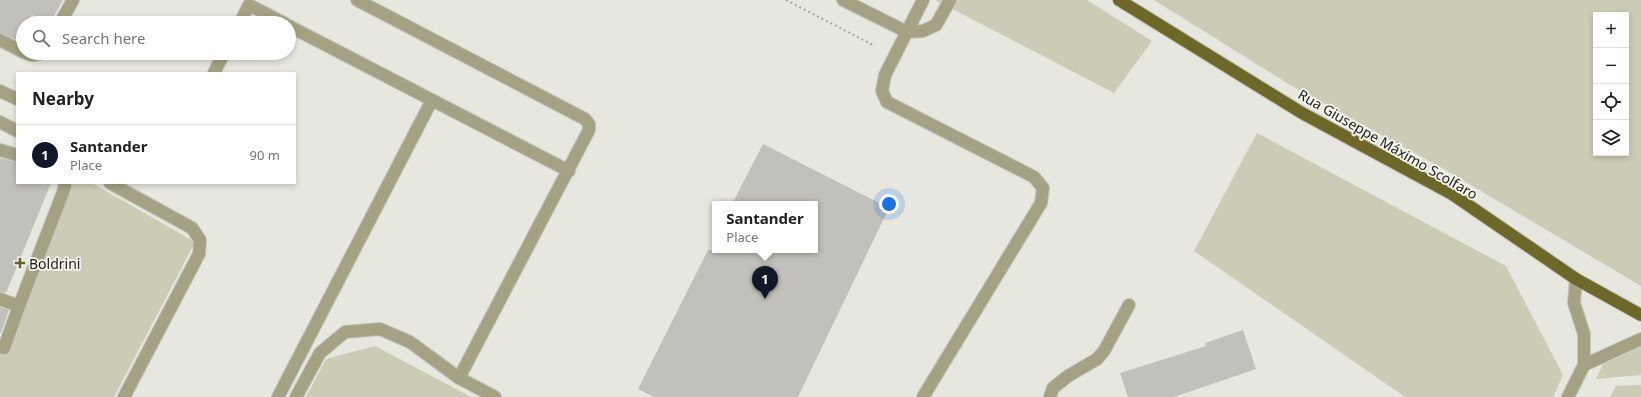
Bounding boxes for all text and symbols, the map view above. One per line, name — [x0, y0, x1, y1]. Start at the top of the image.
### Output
map controls — [1593, 12, 1629, 156]
button: + — [1593, 12, 1629, 48]
search box — [16, 16, 296, 60]
icon: search — [30, 27, 52, 49]
text: Search here — [62, 28, 145, 48]
button: − — [1593, 48, 1629, 84]
button: locate — [1593, 84, 1629, 120]
street label: Rua Giuseppe Máximo Scolfaro — [1295, 85, 1481, 203]
text: Nearby — [32, 87, 94, 110]
button: layers — [1593, 120, 1629, 156]
text: Santander — [70, 136, 147, 156]
text: 1 — [41, 146, 49, 164]
text: 90 m — [250, 146, 280, 164]
text: Place — [70, 156, 102, 174]
your location — [879, 194, 899, 214]
popup — [712, 201, 818, 253]
text: Santander — [726, 208, 804, 228]
text: Place — [726, 228, 758, 246]
place label: Boldrini — [29, 254, 80, 273]
marker: Boldrini — [14, 257, 26, 269]
pin: 1 — [752, 266, 778, 299]

